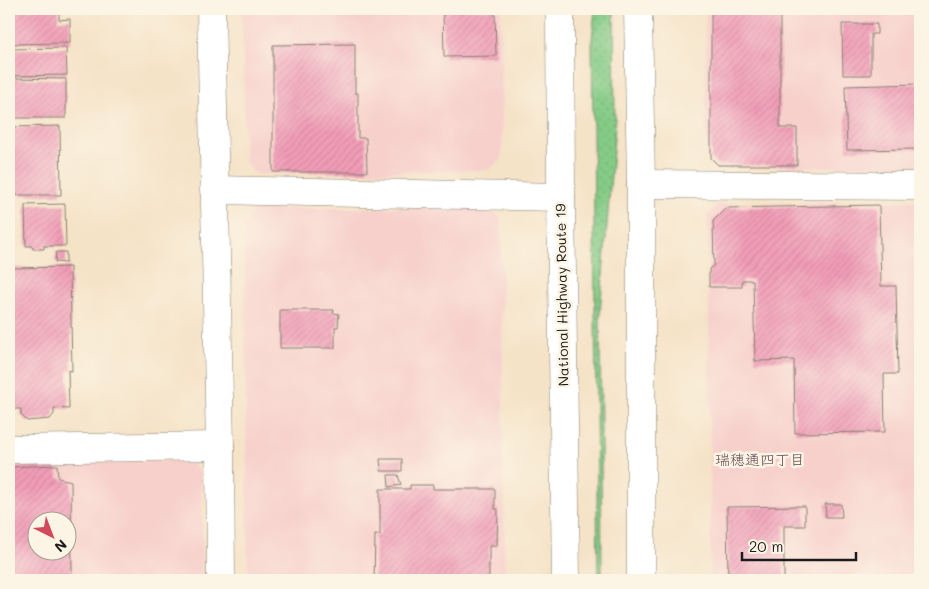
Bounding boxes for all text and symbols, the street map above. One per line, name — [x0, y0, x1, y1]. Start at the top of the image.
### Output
street label: National Highway Route 19 — [550, 204, 573, 387]
district label: 瑞穂通四丁目 — [715, 449, 805, 469]
north arrow — [28, 512, 78, 562]
scale bar — [742, 529, 855, 561]
text: N — [51, 535, 71, 557]
text: 20 m — [749, 536, 783, 556]

